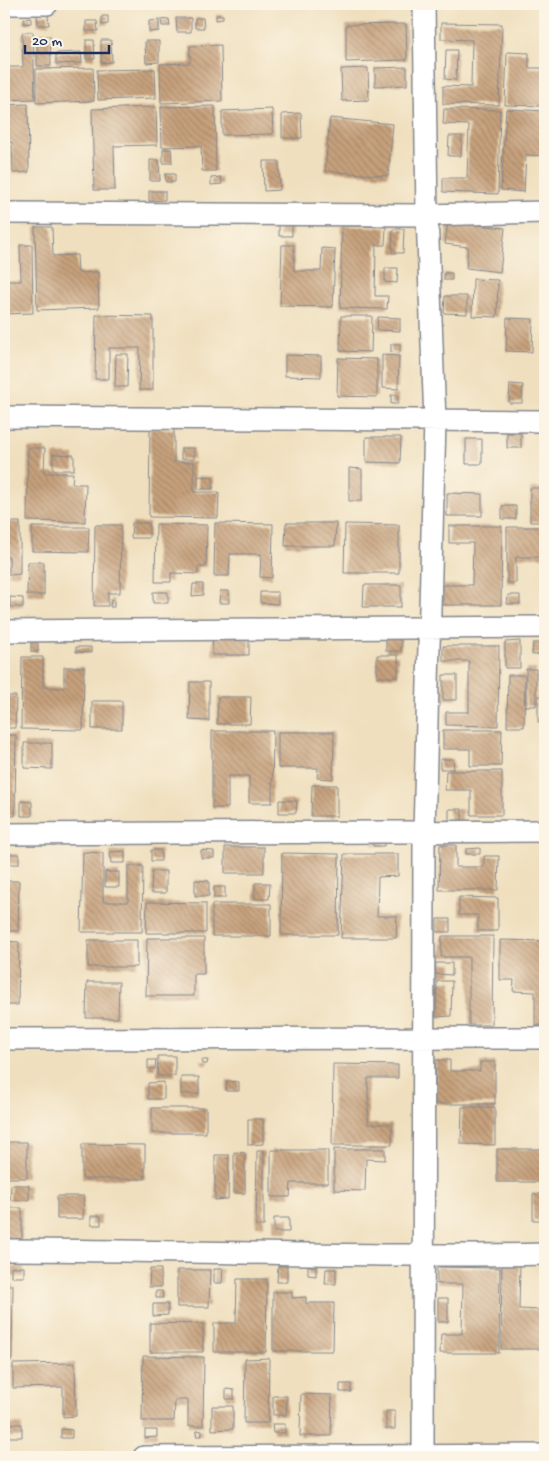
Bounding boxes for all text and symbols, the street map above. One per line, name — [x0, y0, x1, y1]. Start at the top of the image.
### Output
scale bar — [25, 22, 109, 54]
text: 20 m — [32, 33, 62, 51]

